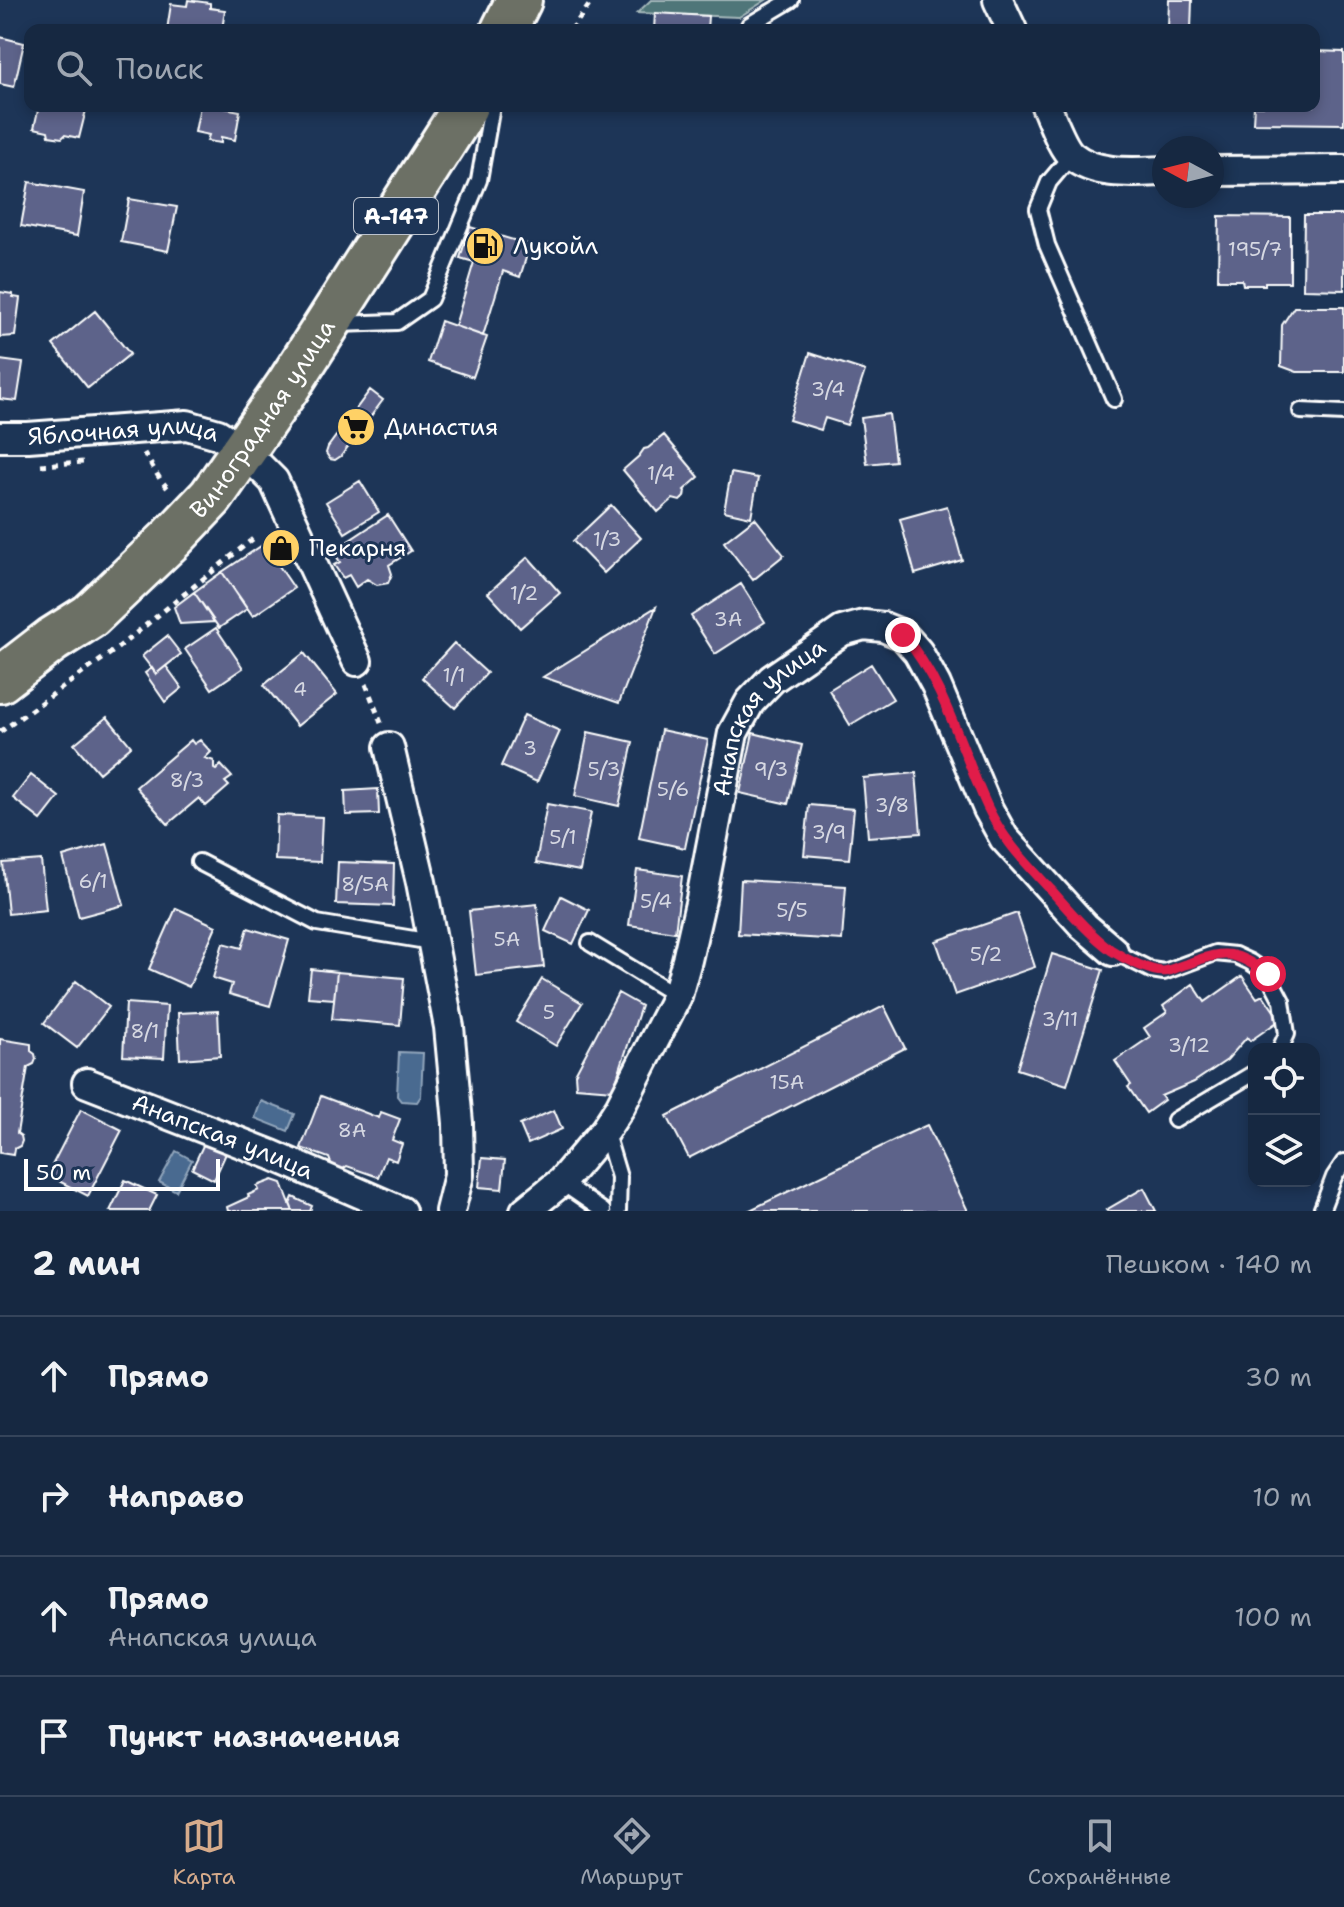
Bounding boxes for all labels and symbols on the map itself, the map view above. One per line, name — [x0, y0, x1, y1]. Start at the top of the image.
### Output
north arrow — [1152, 136, 1224, 208]
road number: А-147 — [354, 198, 438, 234]
fuel station icon: Лукойл — [464, 225, 506, 267]
place label: Лукойл — [513, 230, 598, 262]
house number: 195/7 — [1228, 236, 1282, 262]
street label: Виноградная улица — [183, 313, 343, 525]
house number: 3/4 — [811, 376, 845, 402]
supermarket icon: Династия — [335, 406, 377, 448]
street label: Яблочная улица — [27, 409, 223, 453]
place label: Династия — [384, 411, 498, 443]
house number: 1/4 — [647, 460, 675, 486]
house number: 1/3 — [593, 526, 621, 552]
shop icon: Пекарня — [260, 527, 302, 569]
place label: Пекарня — [309, 532, 406, 564]
house number: 1/2 — [510, 580, 538, 606]
house number: 3А — [714, 606, 742, 632]
route end — [885, 617, 921, 653]
street label: Анапская улица — [705, 631, 832, 799]
house number: 1/1 — [442, 662, 466, 688]
house number: 4 — [293, 676, 307, 702]
house number: 3 — [523, 735, 537, 761]
house number: 5/3 — [588, 756, 620, 782]
house number: 9/3 — [754, 756, 788, 782]
house number: 8/3 — [170, 767, 204, 793]
house number: 5/6 — [657, 776, 689, 802]
house number: 3/8 — [875, 792, 909, 818]
house number: 3/9 — [812, 819, 846, 845]
house number: 5/1 — [549, 824, 577, 850]
house number: 6/1 — [78, 868, 108, 894]
house number: 8/5А — [341, 871, 389, 897]
house number: 5/4 — [640, 888, 672, 914]
house number: 5/5 — [776, 897, 808, 923]
house number: 5А — [494, 926, 520, 952]
house number: 5/2 — [970, 941, 1002, 967]
route start — [1250, 956, 1286, 992]
house number: 5 — [543, 999, 555, 1025]
house number: 3/11 — [1042, 1006, 1078, 1032]
house number: 8/1 — [131, 1018, 159, 1044]
house number: 3/12 — [1168, 1032, 1210, 1058]
house number: 15А — [770, 1069, 804, 1095]
street label: Анапская улица — [127, 1086, 319, 1187]
house number: 8А — [338, 1117, 366, 1143]
scale bar — [24, 1155, 220, 1191]

